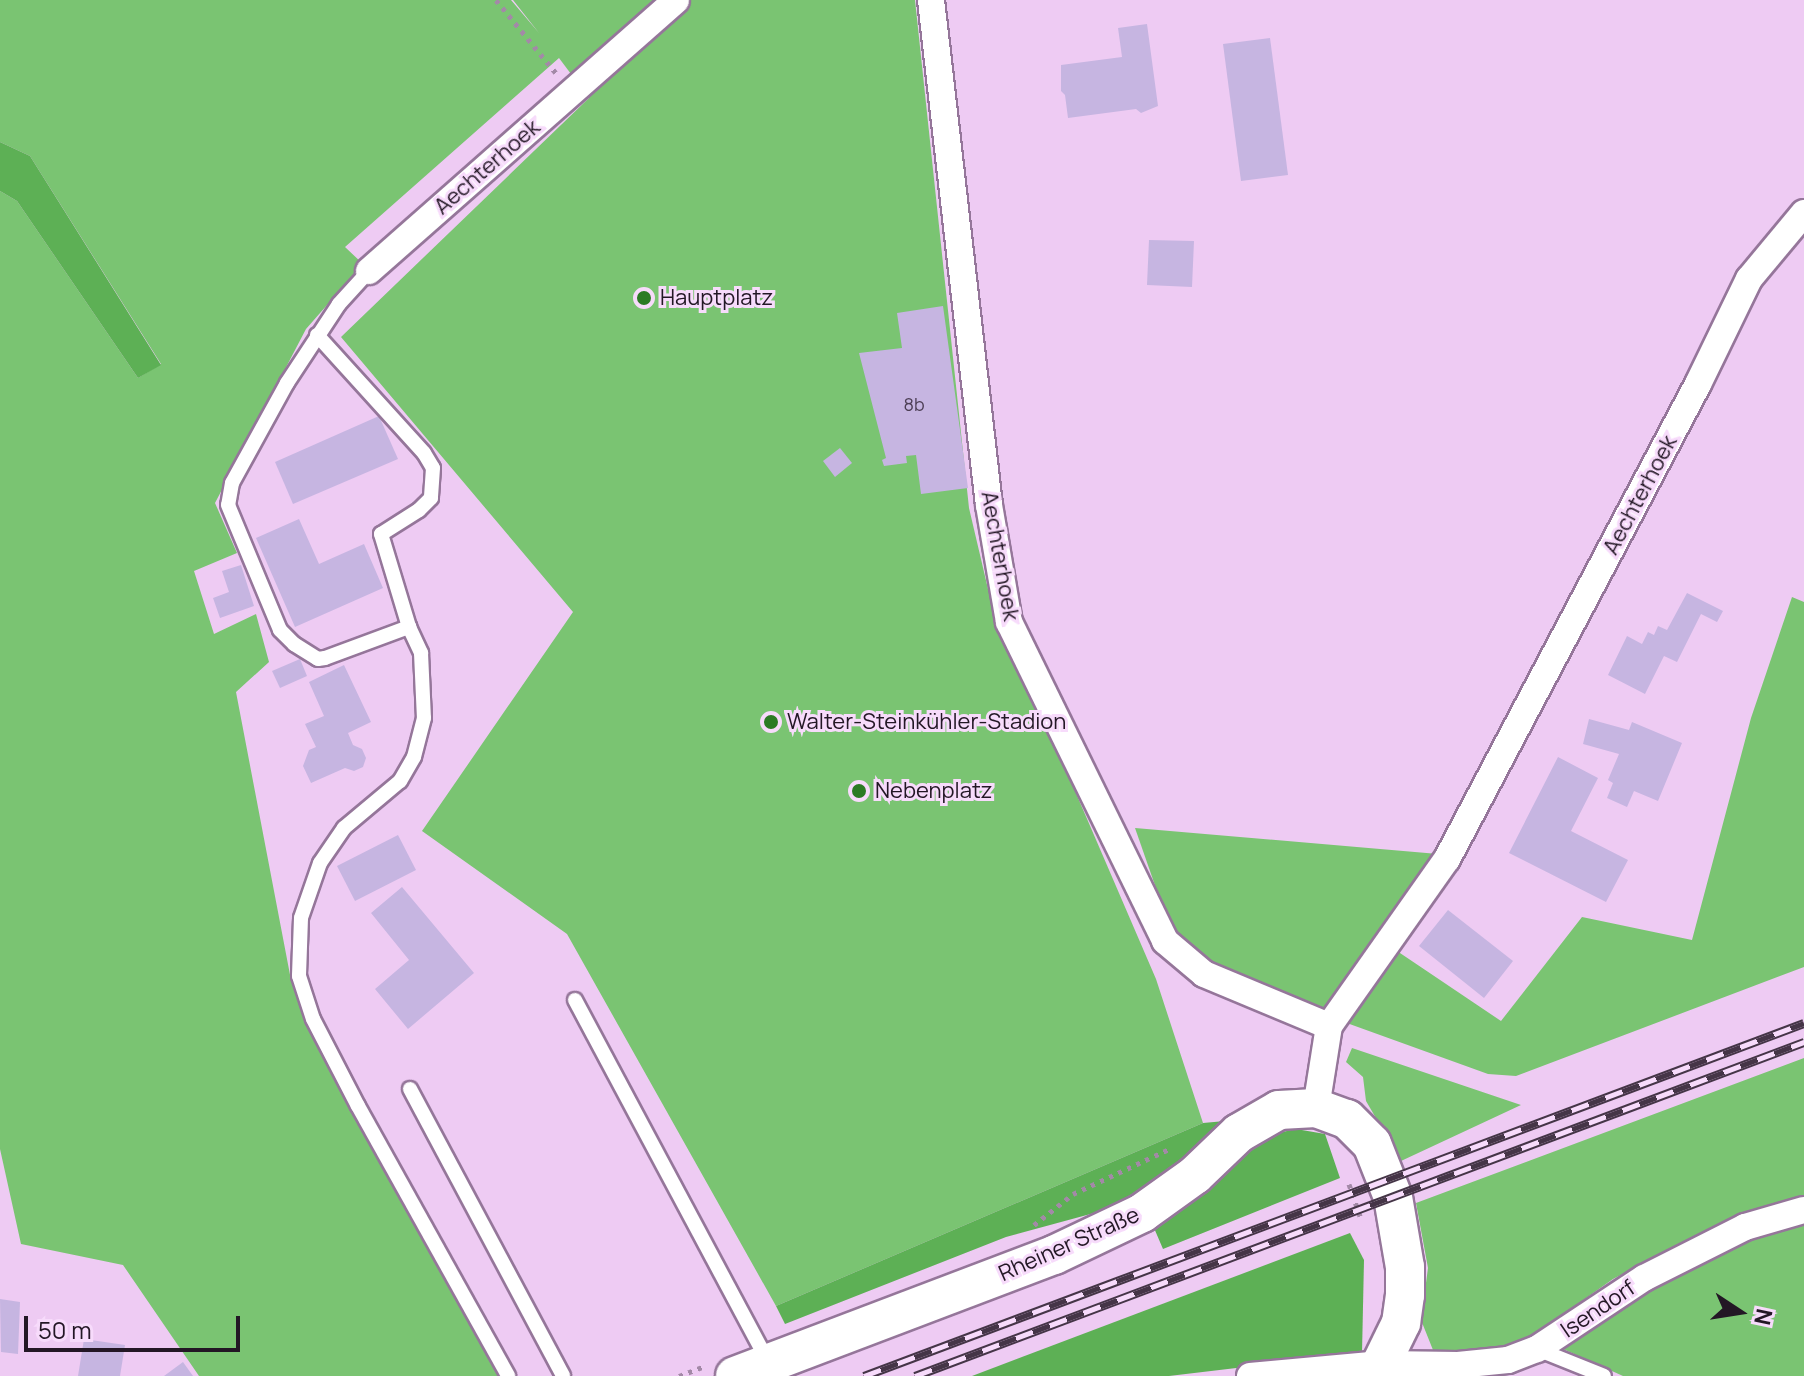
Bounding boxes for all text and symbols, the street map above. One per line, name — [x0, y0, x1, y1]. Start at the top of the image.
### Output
street label: Aechterhoek — [429, 114, 545, 220]
place label: Hauptplatz — [660, 285, 773, 311]
marker: Hauptplatz — [635, 289, 653, 307]
house number: 8b — [903, 393, 925, 415]
street label: Aechterhoek — [1598, 431, 1682, 559]
street label: Aechterhoek — [976, 489, 1024, 623]
place label: Walter-Steinkühler-Stadion — [787, 709, 1066, 735]
marker: Walter-Steinkühler-Stadion — [762, 713, 780, 731]
place label: Nebenplatz — [875, 778, 992, 804]
marker: Nebenplatz — [850, 782, 868, 800]
street label: Rheiner Straße — [995, 1201, 1143, 1287]
north arrow — [1700, 1272, 1780, 1352]
street label: Isendorf — [1556, 1275, 1640, 1343]
scale bar — [28, 1300, 244, 1350]
text: N — [1747, 1306, 1780, 1328]
text: 50 m — [38, 1313, 92, 1346]

